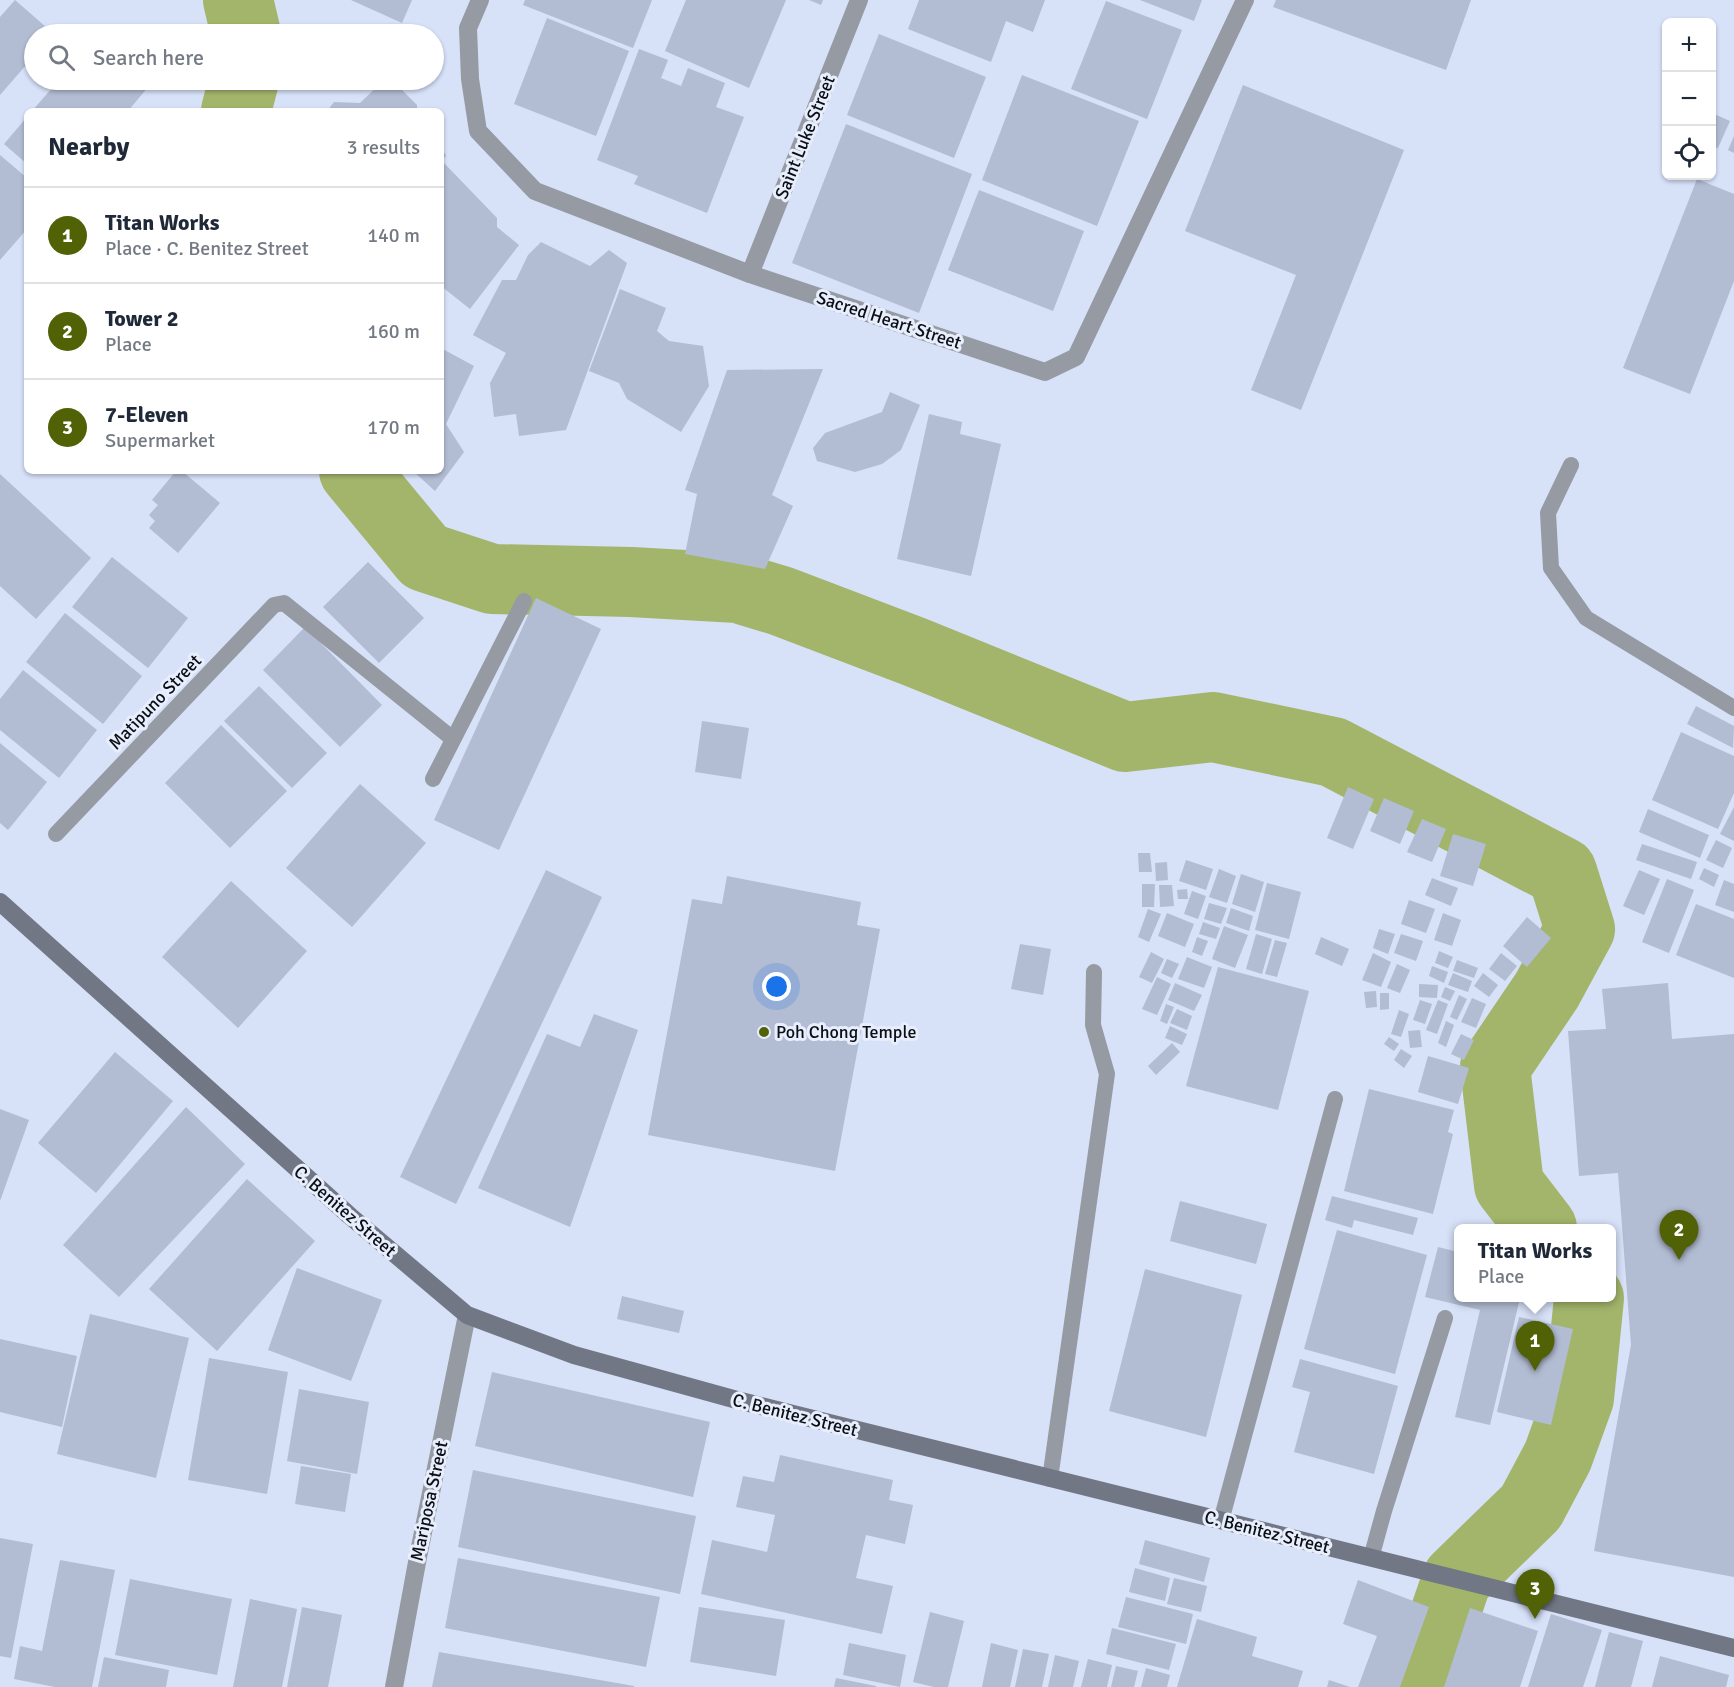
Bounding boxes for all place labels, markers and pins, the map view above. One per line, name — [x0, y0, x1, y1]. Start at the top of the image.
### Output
place label: Poh Chong Temple — [776, 1021, 917, 1043]
marker: Poh Chong Temple — [757, 1025, 771, 1039]
pin: 2 — [1660, 1210, 1698, 1260]
pin: 1 — [1516, 1322, 1555, 1371]
pin: 3 — [1516, 1570, 1555, 1619]

